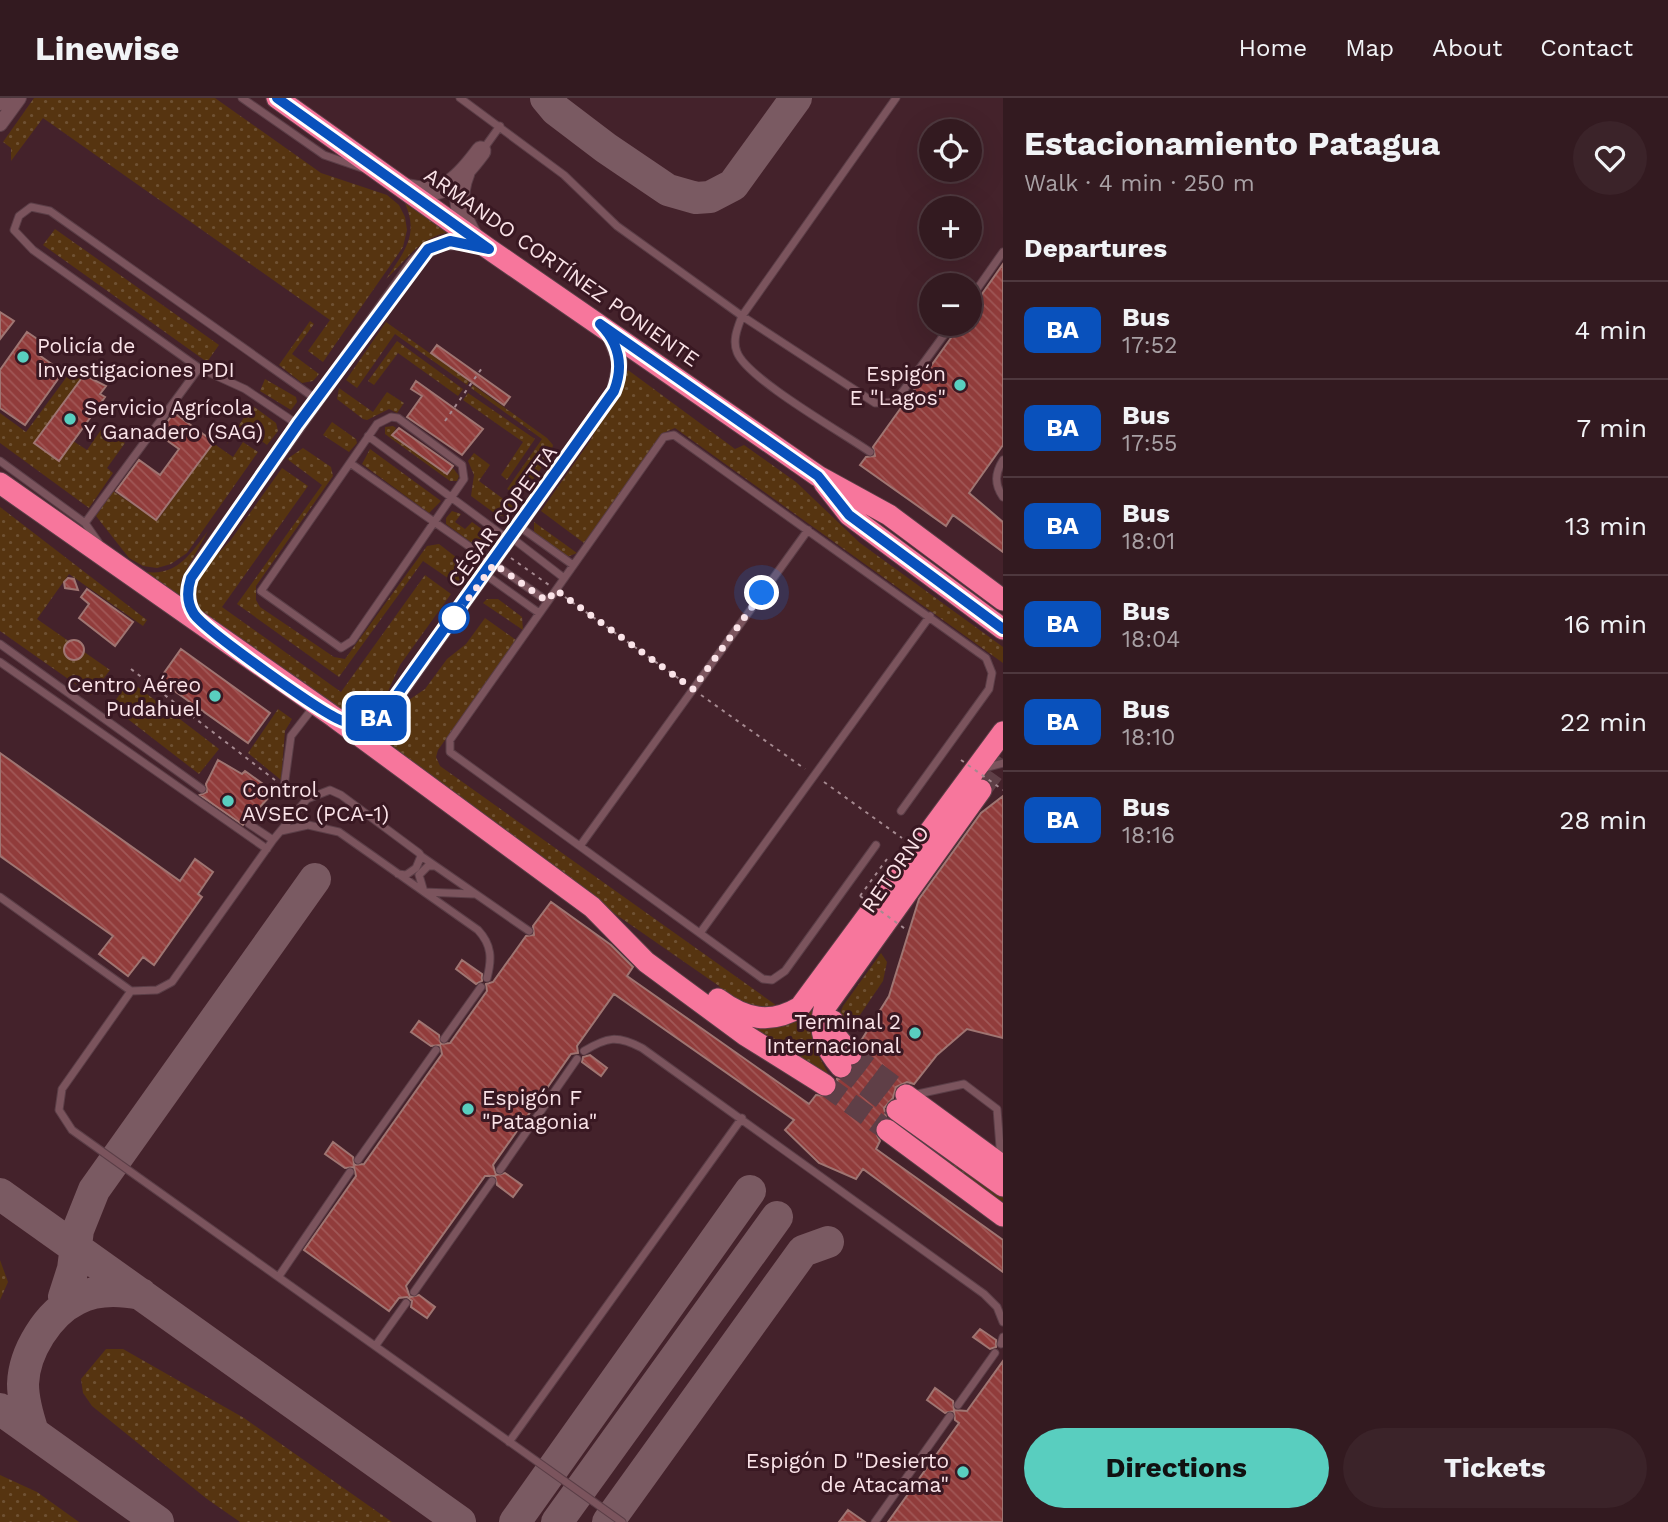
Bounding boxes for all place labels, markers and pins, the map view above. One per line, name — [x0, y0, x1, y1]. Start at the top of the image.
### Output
place label: Policía de Investigaciones PDI — [37, 333, 235, 382]
marker: Policía de Investigaciones PDI — [15, 349, 31, 365]
place label: Espigón E "Lagos" — [849, 361, 946, 410]
marker: Espigón E "Lagos" — [952, 377, 968, 393]
place label: Servicio Agrícola Y Ganadero (SAG) — [84, 395, 263, 444]
marker: Servicio Agrícola Y Ganadero (SAG) — [62, 411, 78, 427]
unlabelled marker — [439, 603, 469, 633]
place label: Centro Aéreo Pudahuel — [67, 672, 202, 721]
marker: Centro Aéreo Pudahuel — [207, 688, 223, 704]
place label: Control AVSEC (PCA-1) — [242, 777, 389, 826]
marker: Control AVSEC (PCA-1) — [220, 793, 236, 809]
place label: Terminal 2 Internacional — [766, 1009, 902, 1058]
marker: Terminal 2 Internacional — [907, 1025, 923, 1041]
place label: Espigón F "Patagonia" — [482, 1085, 597, 1134]
marker: Espigón F "Patagonia" — [460, 1101, 476, 1117]
place label: Espigón D "Desierto de Atacama" — [746, 1448, 949, 1497]
marker: Espigón D "Desierto de Atacama" — [955, 1464, 971, 1480]

